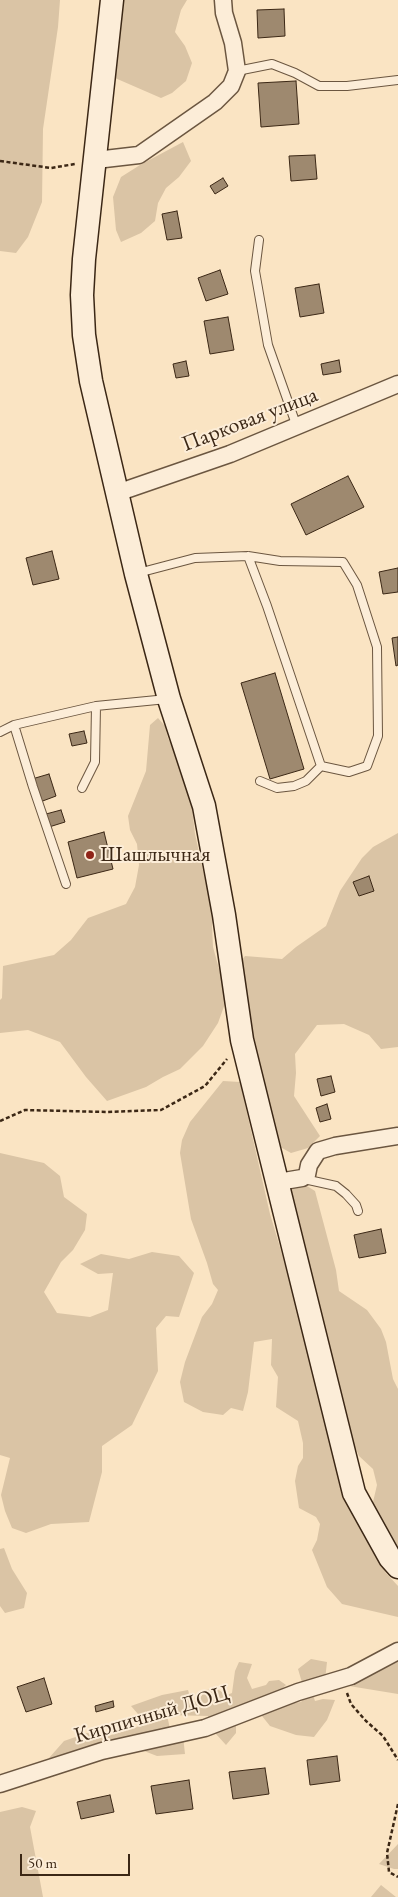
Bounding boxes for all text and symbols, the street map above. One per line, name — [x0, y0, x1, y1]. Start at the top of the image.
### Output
street label: Парковая улица — [178, 382, 322, 458]
place label: Шашлычная — [100, 842, 211, 868]
marker: Шашлычная — [84, 849, 96, 861]
street label: Кирпичный ДОЦ — [71, 1680, 233, 1750]
scale bar — [22, 1844, 132, 1876]
text: 50 m — [28, 1853, 57, 1872]

